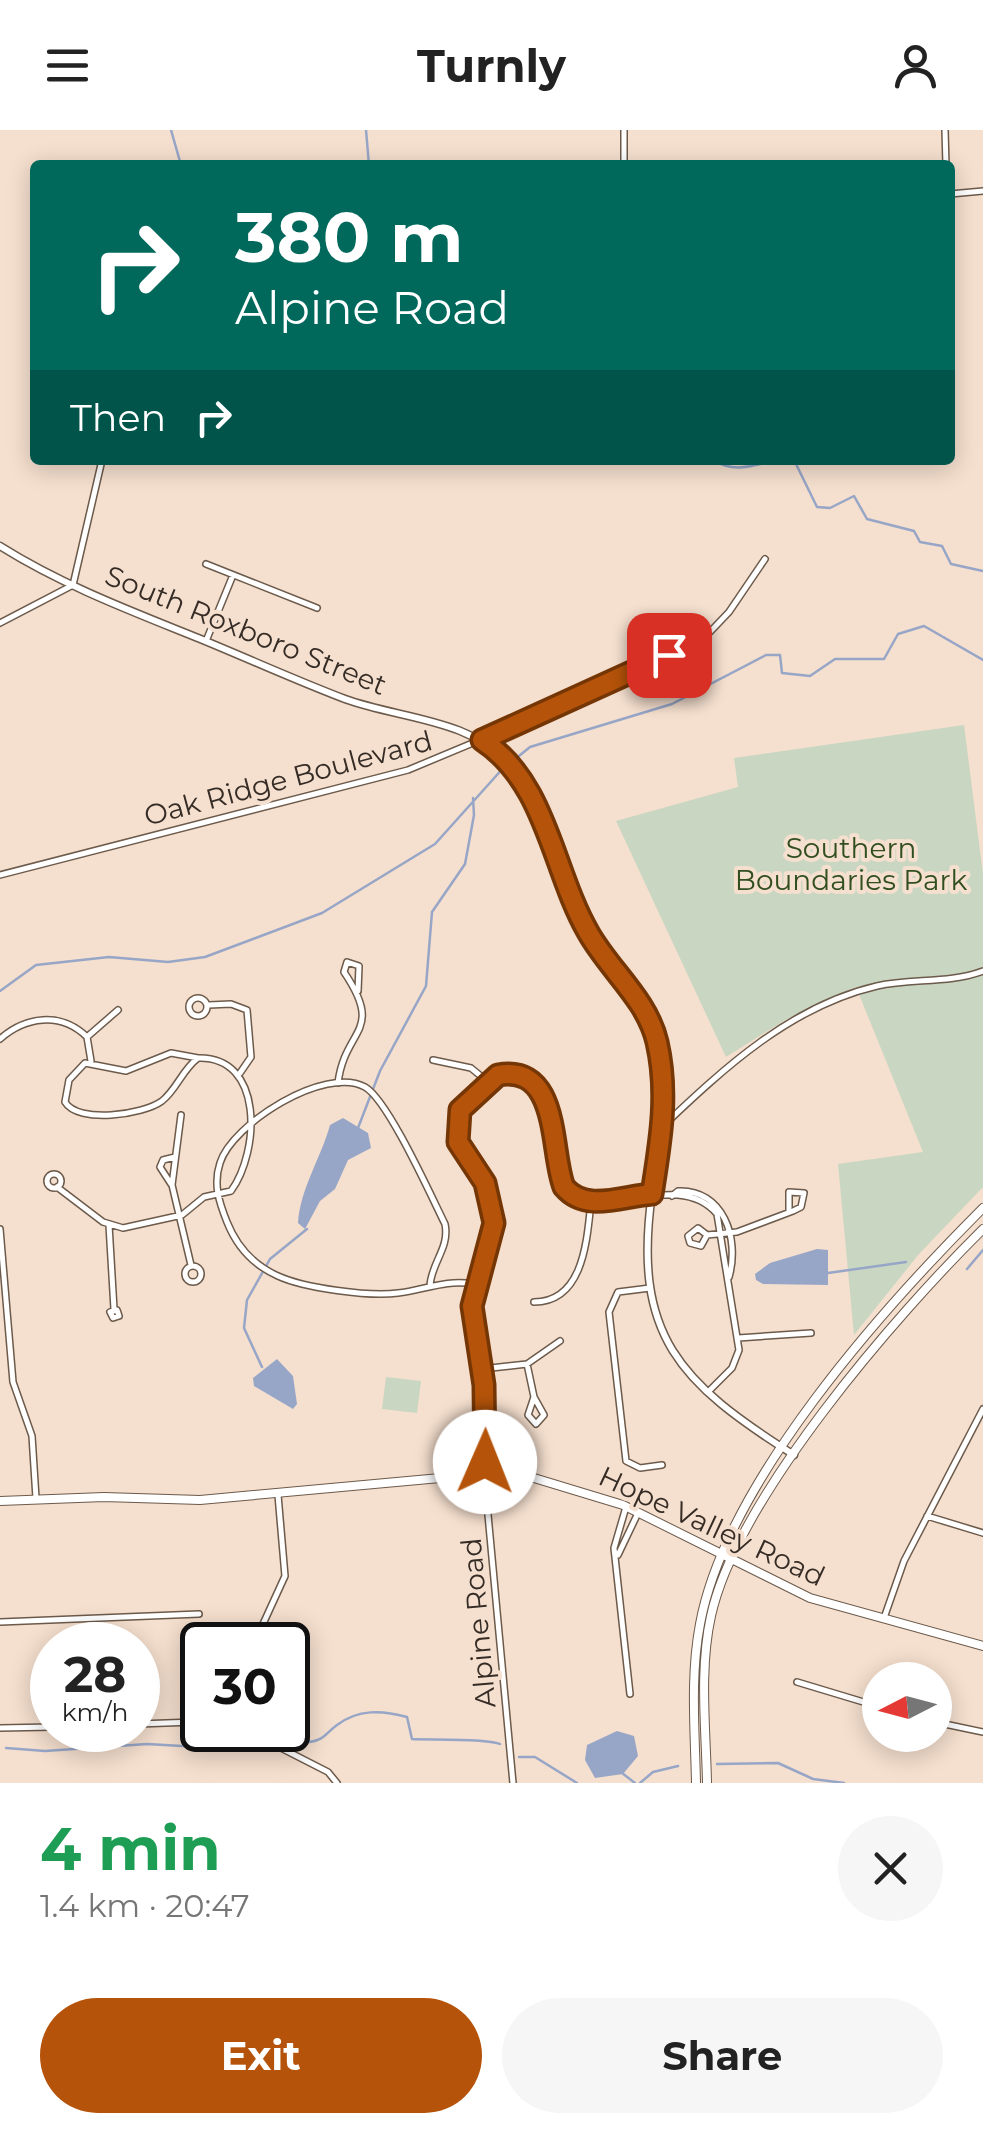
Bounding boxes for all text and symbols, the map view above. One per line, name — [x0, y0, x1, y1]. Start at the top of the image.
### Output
icon: menu — [40, 38, 95, 93]
text: Turnly — [417, 38, 566, 93]
icon: person — [888, 38, 943, 93]
text: 380 m — [235, 194, 463, 280]
icon: right — [70, 200, 200, 330]
text: Alpine Road — [235, 280, 509, 335]
icon: right — [186, 390, 241, 445]
text: Then — [70, 394, 166, 441]
street label: South Roxboro Street — [100, 558, 392, 702]
pin — [627, 613, 712, 698]
icon: arrive — [642, 628, 697, 683]
street label: Oak Ridge Boulevard — [140, 723, 436, 833]
park label: Southern Boundaries Park — [735, 831, 967, 897]
position arrow — [433, 1410, 537, 1514]
street label: Hope Valley Road — [594, 1459, 830, 1593]
street label: Alpine Road — [454, 1537, 502, 1709]
speed limit sign: 30 — [180, 1622, 310, 1752]
text: 28 — [64, 1644, 126, 1705]
north arrow — [862, 1662, 952, 1752]
map controls — [862, 1662, 952, 1752]
text: km/h — [62, 1697, 128, 1727]
text: 4 min — [40, 1812, 221, 1885]
button: close — [838, 1816, 943, 1921]
text: 1.4 km · 20:47 — [40, 1886, 250, 1925]
button: Exit — [40, 1998, 482, 2113]
button: Share — [502, 1998, 943, 2113]

